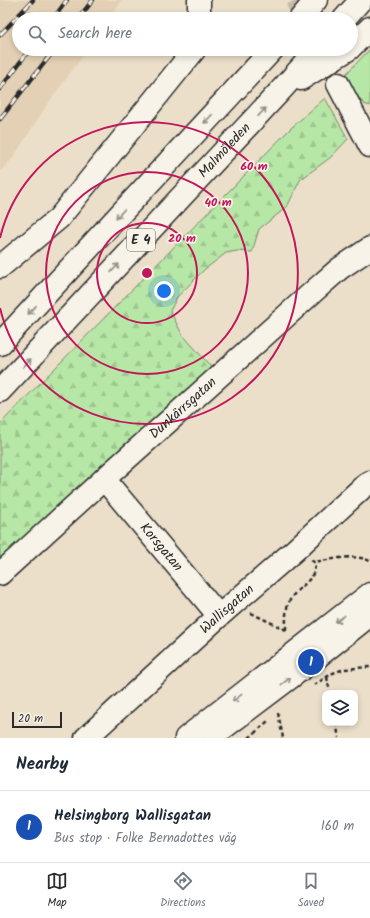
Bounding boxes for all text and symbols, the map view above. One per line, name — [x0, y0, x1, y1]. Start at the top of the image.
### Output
search box — [12, 12, 358, 56]
text: Search here — [58, 22, 132, 46]
icon: search — [26, 23, 48, 45]
one-way arrow — [257, 106, 266, 117]
one-way arrow — [203, 114, 213, 124]
street label: Malmöleden — [193, 118, 256, 183]
text: 60 m — [240, 157, 268, 176]
text: 40 m — [204, 193, 232, 212]
one-way arrow — [115, 209, 125, 219]
road number: E 4 — [127, 229, 155, 251]
text: 20 m — [168, 229, 196, 248]
one-way arrow — [111, 263, 120, 273]
centre of rings — [140, 266, 154, 280]
your location — [154, 281, 174, 301]
one-way arrow — [27, 305, 37, 315]
one-way arrow — [22, 358, 31, 368]
street label: Dunkärrsgatan — [144, 372, 222, 445]
street label: Korsgatan — [134, 518, 188, 576]
street label: Wallisgatan — [195, 579, 259, 639]
one-way arrow — [334, 615, 345, 623]
pin: 1 — [298, 647, 324, 677]
one-way arrow — [280, 677, 291, 686]
map controls — [322, 690, 358, 726]
button: layers — [322, 690, 358, 726]
one-way arrow — [231, 694, 242, 703]
scale bar — [12, 710, 62, 729]
text: 20 m — [18, 710, 43, 728]
text: Nearby — [16, 751, 68, 778]
text: Helsingborg Wallisgatan — [54, 804, 211, 828]
text: 1 — [27, 816, 31, 837]
text: 160 m — [321, 816, 354, 837]
text: Bus stop · Folke Bernadottes väg — [54, 828, 237, 849]
tab: Map — [46, 870, 68, 912]
tab: Directions — [160, 870, 206, 912]
tab: Saved — [298, 870, 324, 912]

